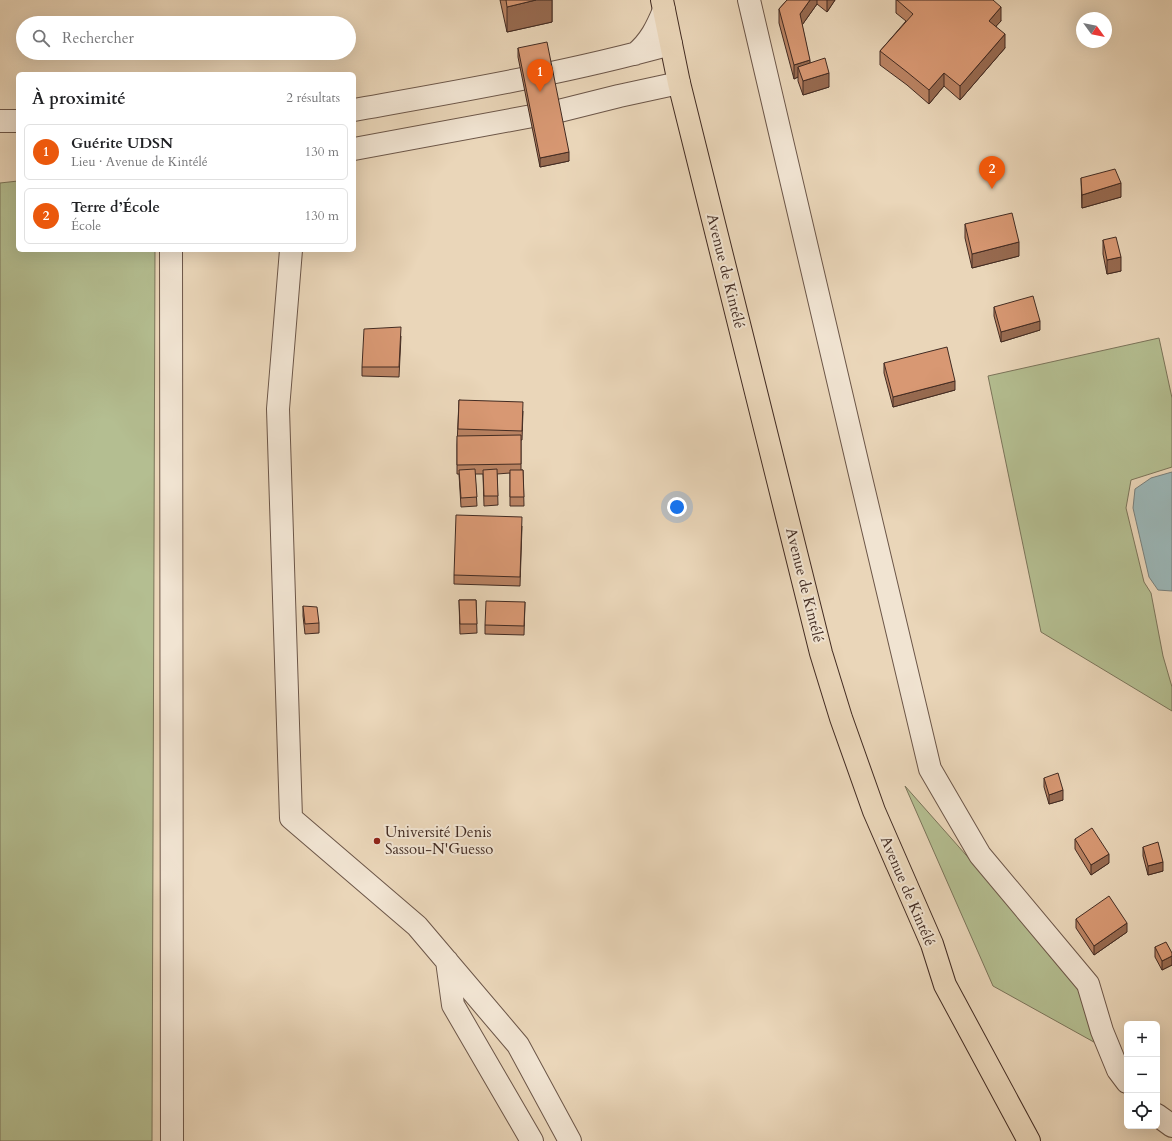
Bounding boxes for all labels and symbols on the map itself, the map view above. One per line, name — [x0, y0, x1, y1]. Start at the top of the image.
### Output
north arrow — [1076, 12, 1112, 48]
pin: 1 — [527, 59, 553, 92]
pin: 2 — [979, 156, 1005, 189]
street label: Avenue de Kintélé — [702, 212, 750, 331]
your location — [667, 497, 687, 517]
street label: Avenue de Kintélé — [781, 526, 829, 645]
place label: Université Denis Sassou-N'Guesso — [385, 822, 493, 859]
street label: Avenue de Kintélé — [876, 833, 940, 949]
marker: Université Denis Sassou-N'Guesso — [372, 836, 382, 846]

